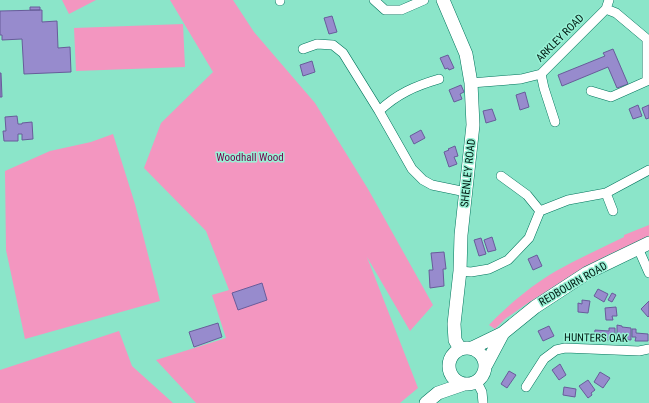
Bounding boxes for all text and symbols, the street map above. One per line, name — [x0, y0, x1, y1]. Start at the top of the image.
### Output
street label: ARKLEY ROAD — [533, 11, 587, 65]
street label: SHENLEY ROAD — [458, 138, 478, 208]
park label: Woodhall Wood — [216, 151, 284, 164]
street label: REDBOURN ROAD — [537, 259, 609, 309]
street label: HUNTERS OAK — [564, 331, 628, 345]

